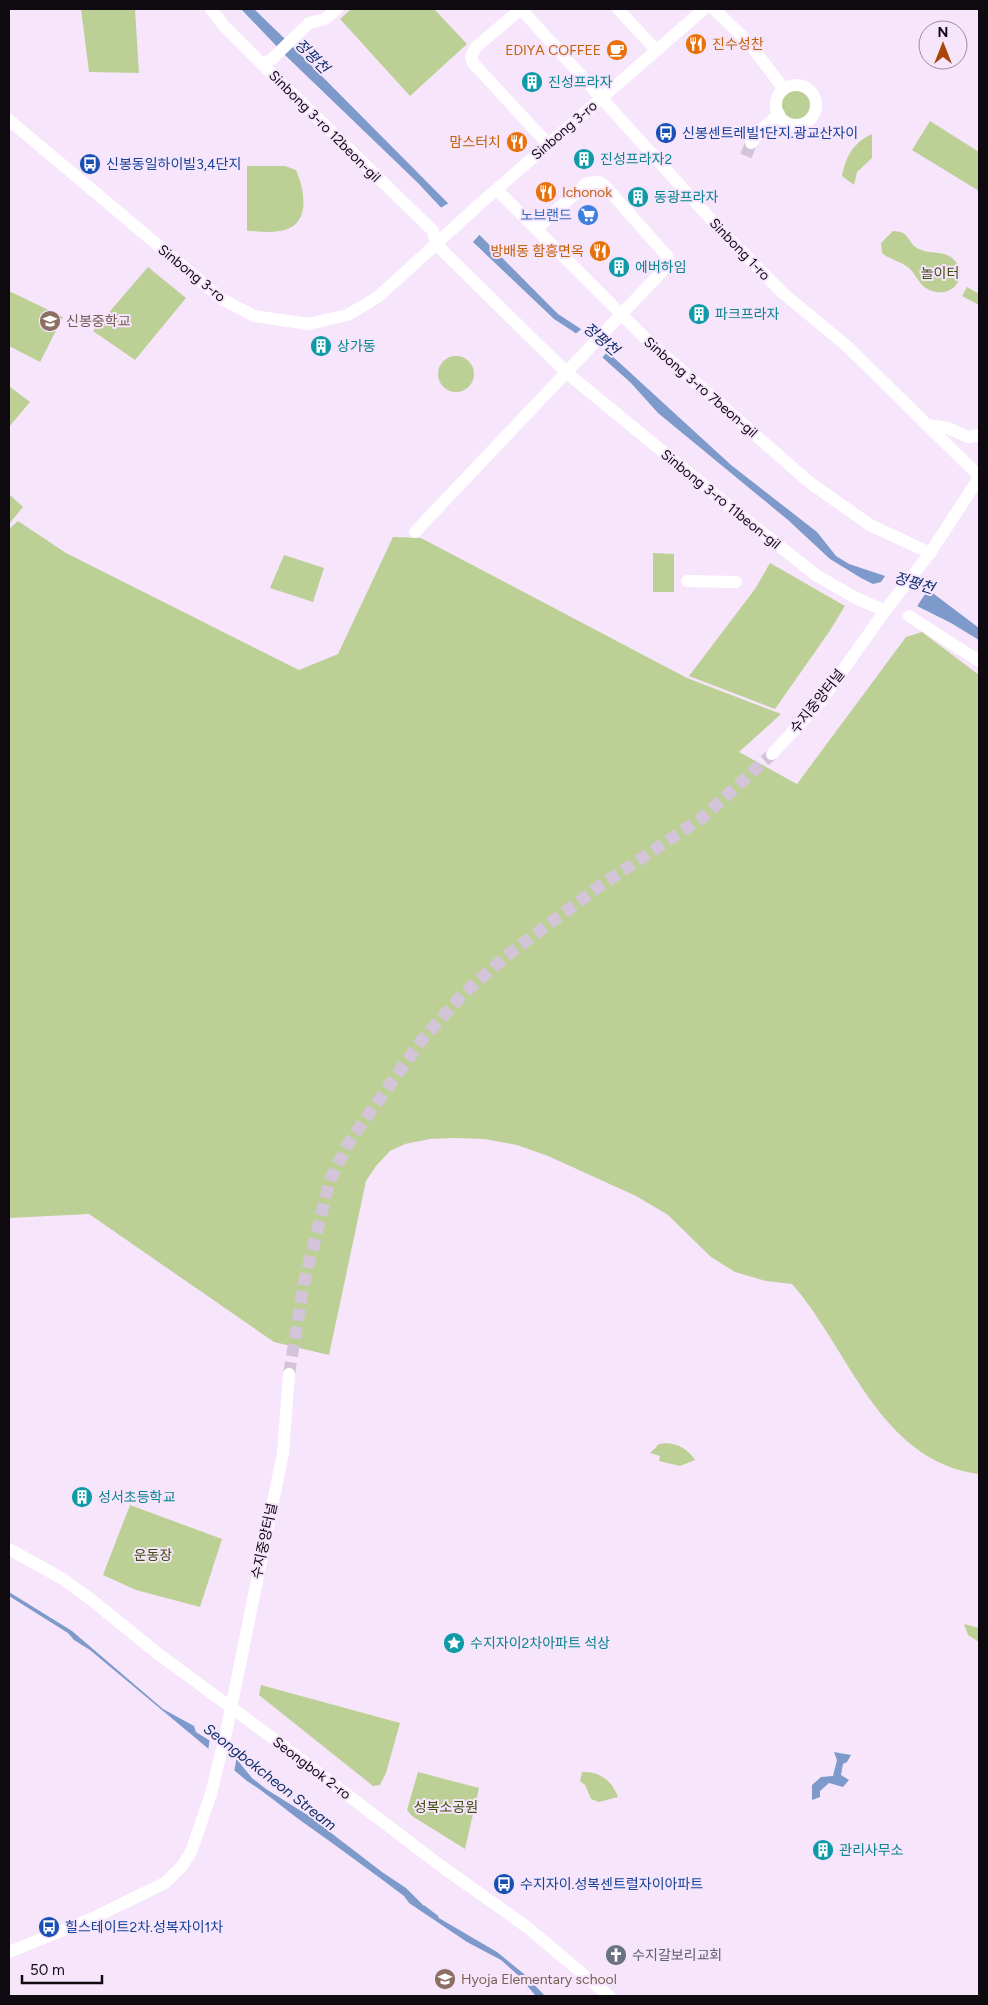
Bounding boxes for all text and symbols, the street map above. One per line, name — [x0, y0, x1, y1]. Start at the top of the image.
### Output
north arrow — [918, 20, 968, 70]
text: N — [938, 24, 948, 41]
restaurant icon: 진수성찬 — [684, 32, 708, 56]
water label: 정평천 — [291, 35, 335, 79]
place label: 진수성찬 — [712, 36, 764, 53]
cafe icon: EDIYA COFFEE — [605, 38, 629, 62]
place label: EDIYA COFFEE — [505, 42, 601, 59]
street label: Sinbong 3-ro 12beon-gil — [265, 67, 384, 186]
building icon: 진성프라자 — [520, 70, 544, 94]
place label: 진성프라자 — [548, 74, 613, 91]
street label: Sinbong 3-ro — [528, 97, 601, 164]
bus stop icon: 신봉센트레빌1단지.광교산자이 — [654, 121, 678, 145]
place label: 신봉센트레빌1단지.광교산자이 — [682, 125, 858, 142]
restaurant icon: 맘스터치 — [505, 130, 529, 154]
place label: 맘스터치 — [449, 134, 501, 151]
building icon: 진성프라자2 — [572, 147, 596, 171]
place label: 진성프라자2 — [600, 151, 672, 168]
bus stop icon: 신봉동일하이빌3,4단지 — [78, 152, 102, 176]
place label: 신봉동일하이빌3,4단지 — [106, 156, 241, 173]
restaurant icon: Ichonok — [534, 180, 558, 204]
place label: Ichonok — [562, 184, 612, 201]
building icon: 동광프라자 — [626, 185, 650, 209]
place label: 동광프라자 — [654, 189, 719, 206]
supermarket icon: 노브랜드 — [576, 203, 600, 227]
place label: 노브랜드 — [520, 207, 572, 224]
street label: Sinbong 1-ro — [706, 215, 774, 284]
restaurant icon: 방배동 함흥면옥 — [588, 239, 612, 263]
street label: Sinbong 3-ro — [155, 241, 229, 306]
place label: 방배동 함흥면옥 — [490, 243, 584, 260]
building icon: 에버하임 — [607, 255, 631, 279]
place label: 에버하임 — [635, 259, 687, 276]
park label: 놀이터 — [921, 265, 959, 282]
building icon: 파크프라자 — [687, 302, 711, 326]
place label: 파크프라자 — [715, 306, 780, 323]
school or university icon: 신봉중학교 — [38, 309, 62, 333]
place label: 신봉중학교 — [66, 313, 131, 330]
water label: 정평천 — [579, 319, 624, 361]
street label: Sinbong 3-ro 7beon-gil — [640, 333, 761, 441]
building icon: 상가동 — [309, 334, 333, 358]
place label: 상가동 — [337, 338, 376, 355]
street label: Sinbong 3-ro 11beon-gil — [657, 446, 784, 553]
water label: 정평천 — [892, 568, 939, 598]
street label: 수지중앙터널 — [786, 666, 848, 737]
building icon: 성서초등학교 — [70, 1485, 94, 1509]
place label: 성서초등학교 — [98, 1489, 175, 1506]
street label: 수지중앙터널 — [248, 1502, 281, 1581]
park label: 운동장 — [134, 1547, 172, 1564]
place icon: 수지자이2차아파트 석상 — [442, 1631, 466, 1655]
place label: 수지자이2차아파트 석상 — [470, 1635, 610, 1652]
water label: Seongbokcheon Stream — [200, 1720, 340, 1835]
street label: Seongbok 2-ro — [269, 1733, 354, 1803]
park label: 성복소공원 — [414, 1799, 478, 1816]
building icon: 관리사무소 — [811, 1838, 835, 1862]
place label: 관리사무소 — [839, 1842, 904, 1859]
bus stop icon: 수지자이.성복센트럴자이아파트 — [492, 1872, 516, 1896]
place label: 수지자이.성복센트럴자이아파트 — [520, 1876, 703, 1893]
bus stop icon: 힐스테이트2차.성복자이1차 — [37, 1915, 61, 1939]
place label: 힐스테이트2차.성복자이1차 — [65, 1919, 223, 1936]
church icon: 수지갈보리교회 — [604, 1943, 628, 1967]
place label: 수지갈보리교회 — [632, 1947, 722, 1964]
scale bar — [22, 1952, 102, 1984]
text: 50 m — [30, 1961, 65, 1979]
school or university icon: Hyoja Elementary school — [433, 1967, 457, 1991]
place label: Hyoja Elementary school — [461, 1971, 617, 1988]

